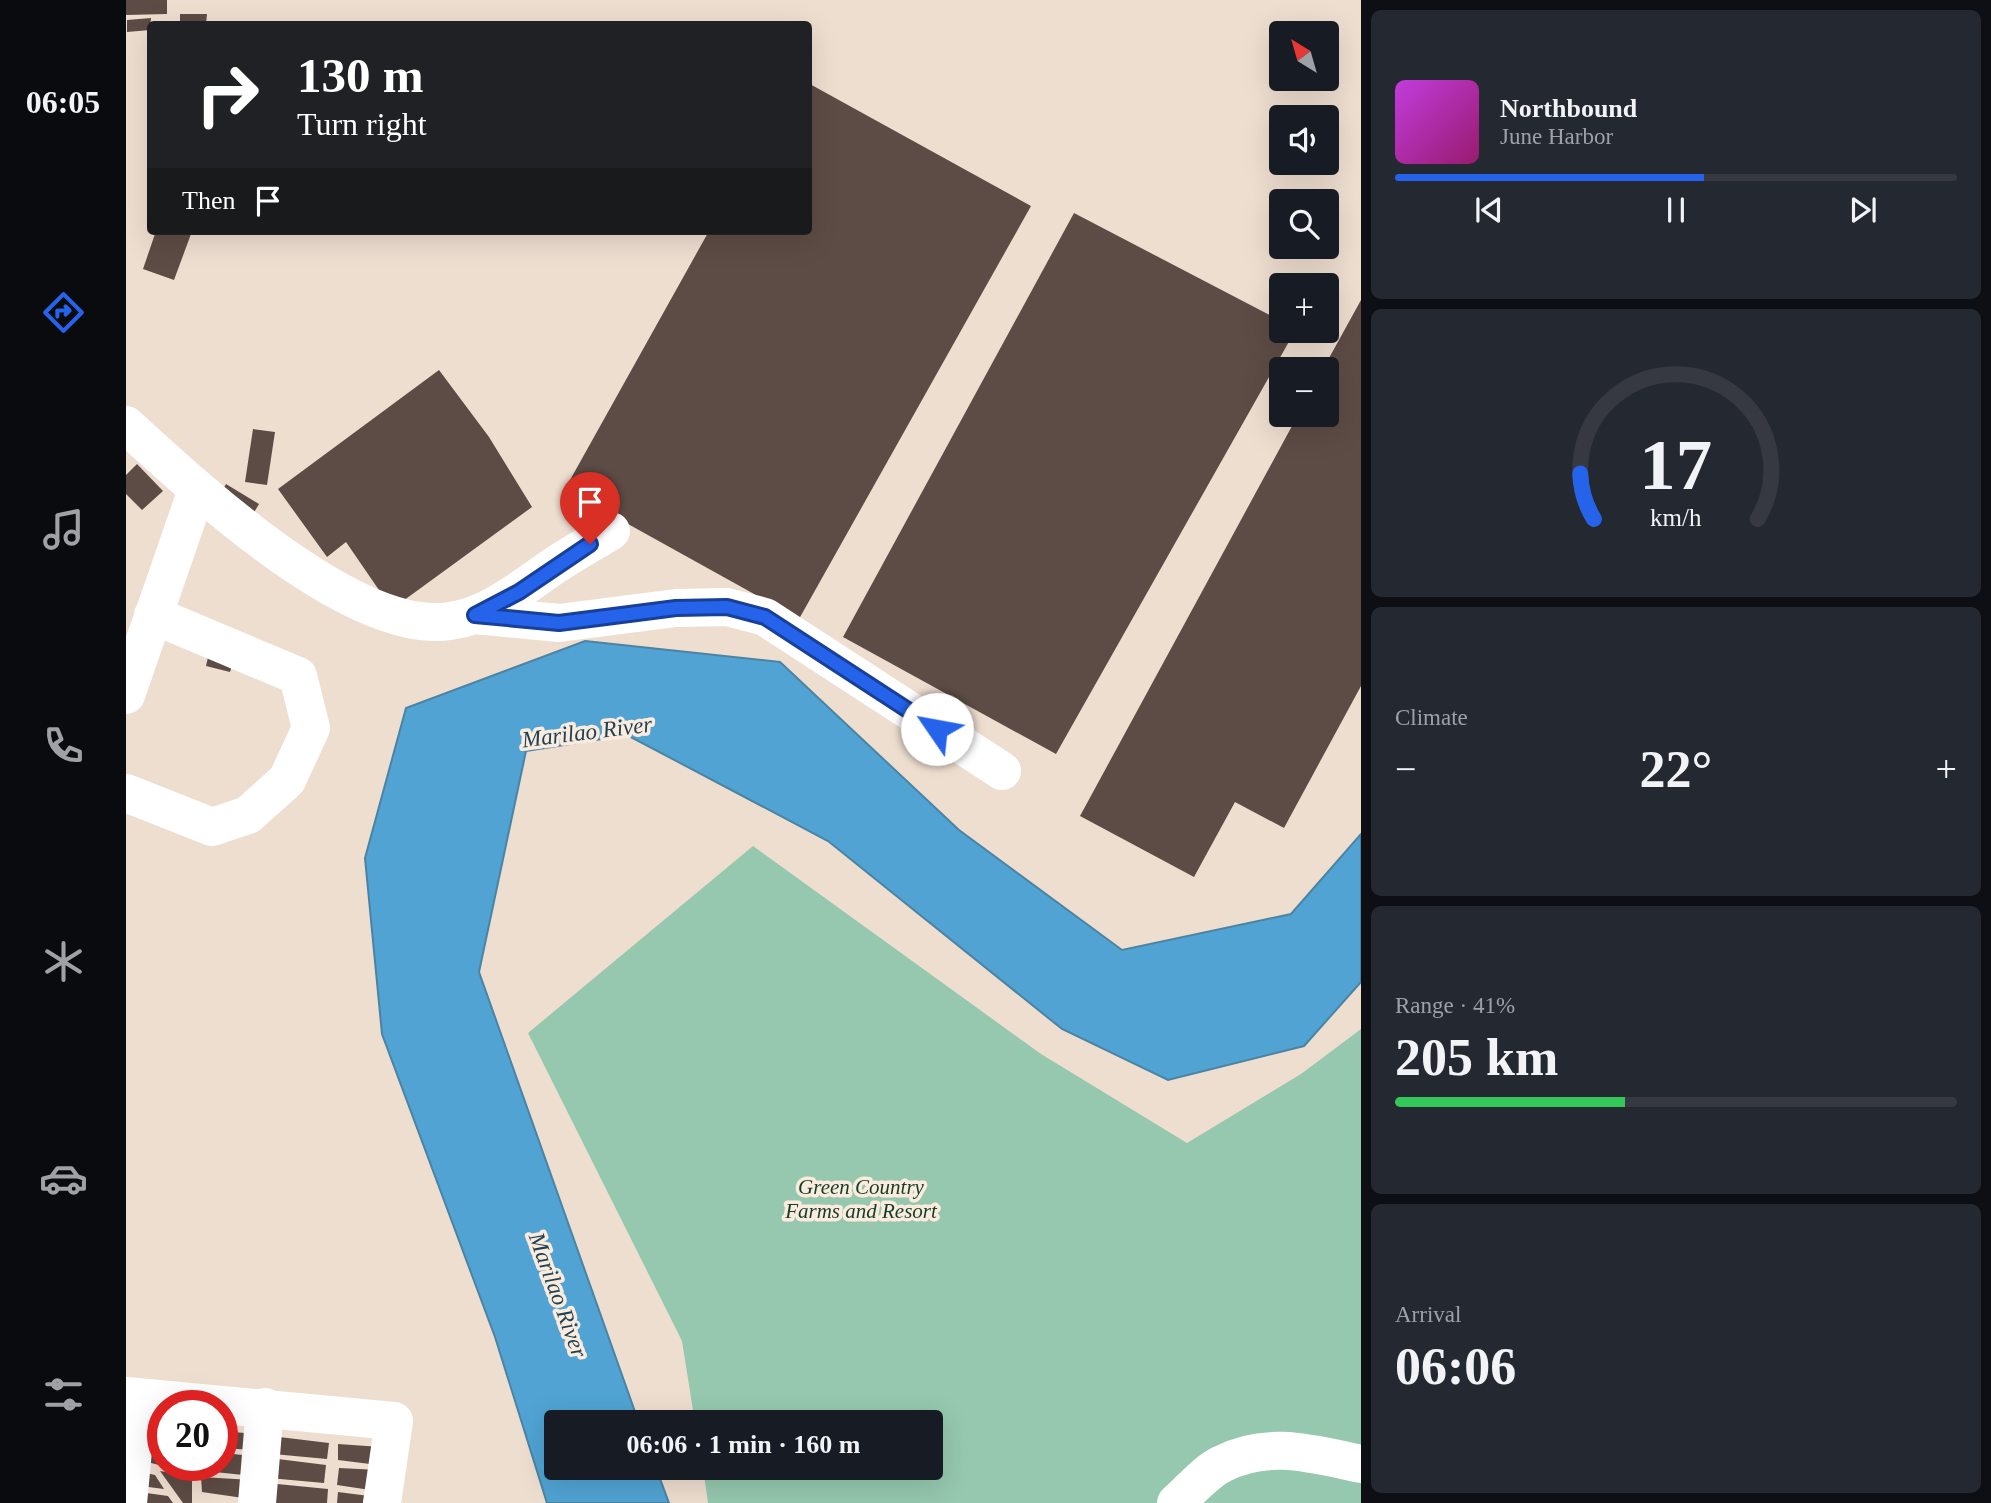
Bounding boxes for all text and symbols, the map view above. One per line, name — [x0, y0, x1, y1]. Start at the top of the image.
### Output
north arrow — [1269, 21, 1339, 91]
map controls — [1269, 21, 1339, 427]
text: 130 m — [297, 48, 424, 103]
icon: right — [182, 49, 273, 140]
text: 06:05 — [26, 84, 100, 120]
text: Northbound — [1500, 94, 1637, 123]
button: sound — [1269, 105, 1339, 175]
text: Turn right — [297, 106, 427, 142]
text: June Harbor — [1500, 124, 1613, 149]
icon: arrive — [249, 182, 287, 220]
text: Then — [182, 186, 235, 215]
button: search — [1269, 189, 1339, 259]
icon: previous — [1470, 191, 1508, 229]
icon: pause — [1657, 191, 1695, 229]
icon: next — [1844, 191, 1882, 229]
button: + — [1269, 273, 1339, 343]
icon: directions — [39, 288, 88, 337]
button: − — [1269, 357, 1339, 427]
text: 17 — [1640, 424, 1712, 505]
pin — [560, 472, 620, 544]
icon: arrive — [571, 483, 609, 521]
text: km/h — [1650, 504, 1702, 531]
icon: music — [39, 505, 88, 554]
position arrow — [900, 692, 974, 766]
text: Climate — [1395, 705, 1468, 730]
water label: Marilao River — [519, 711, 655, 753]
icon: phone — [39, 721, 88, 770]
text: 22° — [1640, 741, 1712, 798]
text: − — [1395, 748, 1416, 790]
text: + — [1936, 748, 1957, 790]
icon: climate — [39, 937, 88, 986]
text: Range · 41% — [1395, 993, 1515, 1018]
text: 205 km — [1395, 1029, 1558, 1086]
icon: car — [39, 1154, 88, 1203]
park label: Green Country Farms and Resort — [784, 1175, 938, 1223]
water label: Marilao River — [524, 1228, 592, 1362]
text: Arrival — [1395, 1302, 1461, 1327]
text: 06:06 — [1395, 1338, 1516, 1395]
icon: filters — [39, 1370, 88, 1419]
speed limit sign: 20 — [147, 1390, 238, 1481]
text: 06:06 · 1 min · 160 m — [627, 1430, 861, 1459]

